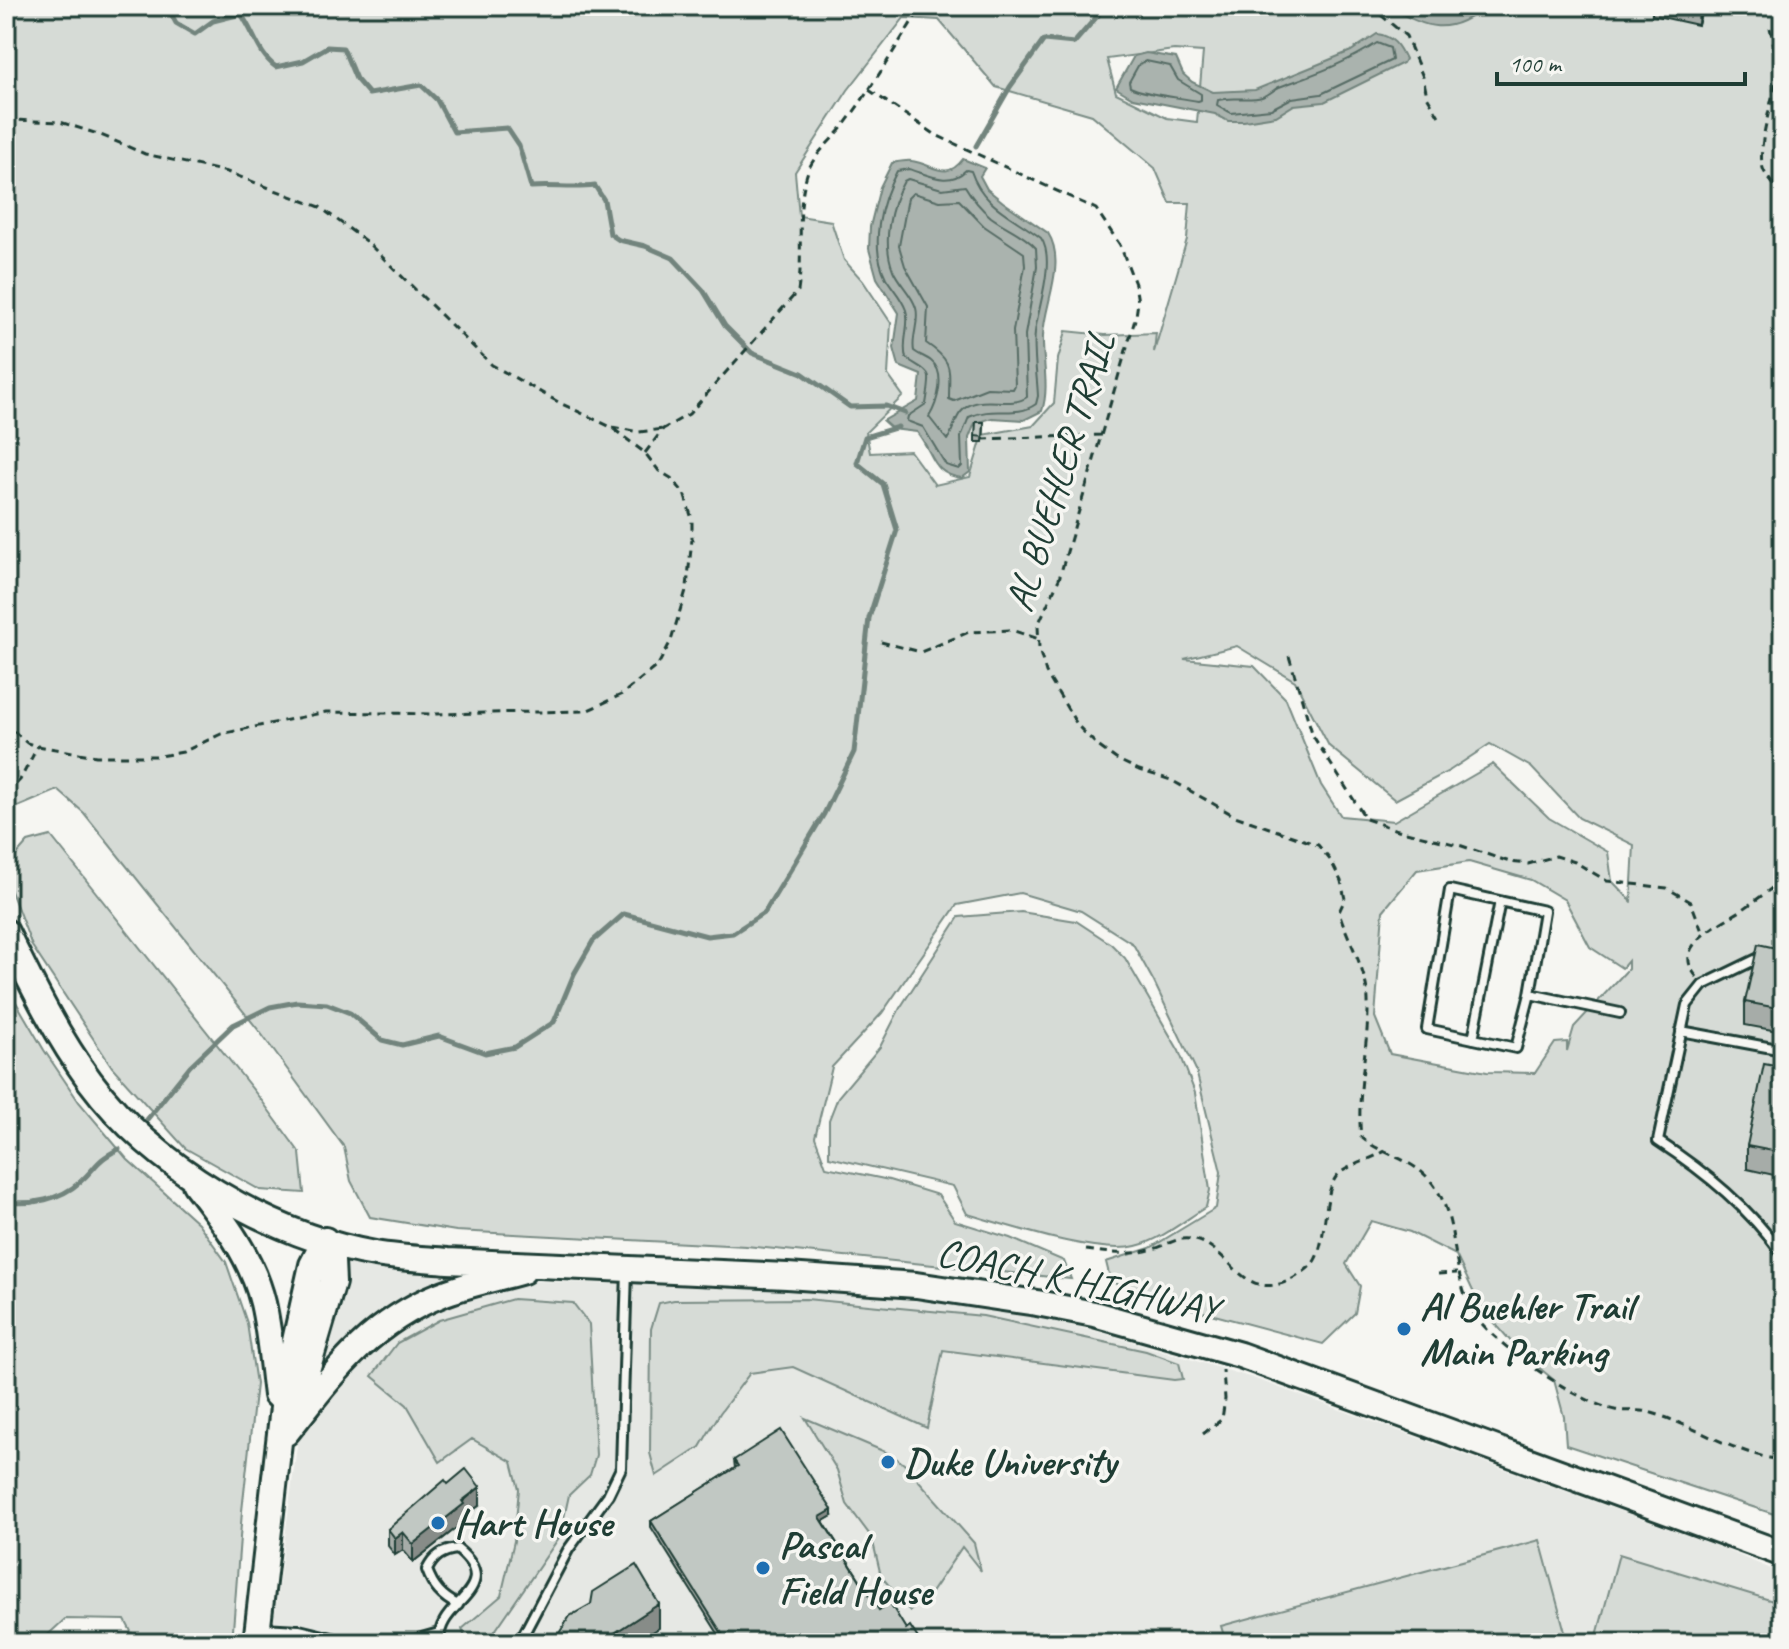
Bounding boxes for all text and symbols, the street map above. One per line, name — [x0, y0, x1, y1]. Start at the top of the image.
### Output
scale bar — [1497, 36, 1745, 86]
text: 100 m — [1509, 49, 1563, 79]
street label: AL BUEHLER TRAIL — [994, 326, 1126, 617]
street label: COACH K HIGHWAY — [933, 1227, 1228, 1336]
place label: Al Buehler Trail Main Parking — [1420, 1281, 1640, 1377]
marker: Al Buehler Trail Main Parking — [1395, 1320, 1413, 1338]
place label: Duke University — [904, 1437, 1119, 1487]
marker: Duke University — [879, 1453, 897, 1471]
place label: Hart House — [454, 1498, 615, 1548]
marker: Hart House — [429, 1514, 447, 1532]
place label: Pascal Field House — [779, 1520, 934, 1616]
marker: Pascal Field House — [754, 1559, 772, 1577]

